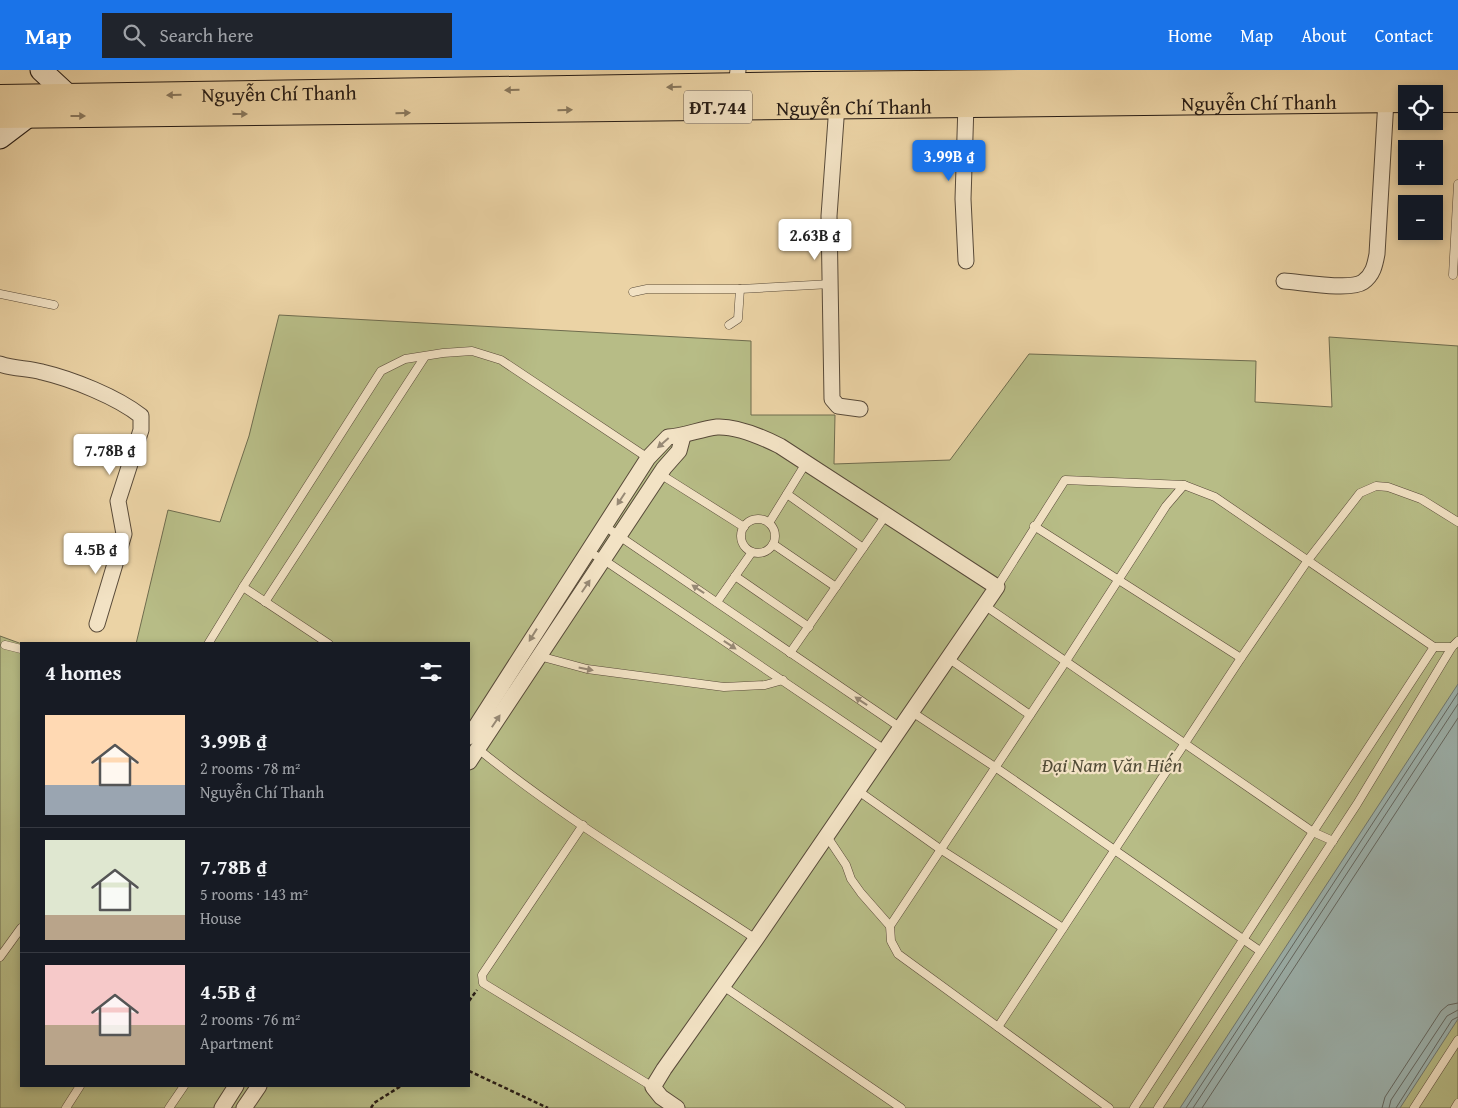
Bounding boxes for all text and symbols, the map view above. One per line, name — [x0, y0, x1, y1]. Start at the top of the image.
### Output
search box — [102, 13, 452, 58]
text: Map — [25, 18, 72, 53]
icon: search — [120, 21, 148, 49]
text: Search here — [160, 21, 253, 49]
text: Home — [1168, 22, 1212, 49]
text: Map — [1240, 22, 1273, 49]
text: About — [1301, 22, 1347, 49]
text: Contact — [1375, 22, 1433, 49]
street label: Nguyễn Chí Thanh — [201, 77, 357, 108]
one-way arrow — [666, 83, 682, 91]
map controls — [1398, 85, 1443, 240]
button: locate — [1398, 85, 1443, 130]
one-way arrow — [504, 86, 520, 94]
street label: Nguyễn Chí Thanh — [1181, 86, 1337, 117]
one-way arrow — [166, 91, 182, 99]
road number: ĐT.744 — [684, 91, 752, 124]
street label: Nguyễn Chí Thanh — [776, 91, 932, 122]
one-way arrow — [558, 106, 574, 114]
one-way arrow — [395, 109, 411, 117]
one-way arrow — [233, 110, 249, 118]
one-way arrow — [70, 112, 86, 120]
pin: 3.99B ₫ — [903, 140, 995, 182]
button: + — [1398, 140, 1443, 185]
text: 3.99B ₫ — [923, 144, 975, 168]
button: − — [1398, 195, 1443, 240]
pin: 2.63B ₫ — [769, 218, 861, 261]
text: 2.63B ₫ — [789, 223, 841, 247]
pin: 7.78B ₫ — [64, 434, 156, 476]
one-way arrow — [657, 437, 670, 448]
text: 7.78B ₫ — [84, 438, 136, 462]
one-way arrow — [616, 492, 626, 505]
pin: 4.5B ₫ — [55, 532, 137, 575]
text: 4.5B ₫ — [75, 537, 117, 561]
one-way arrow — [581, 580, 591, 593]
one-way arrow — [691, 584, 704, 594]
one-way arrow — [528, 629, 538, 642]
one-way arrow — [723, 640, 737, 649]
text: 4 homes — [45, 657, 121, 688]
icon: filters — [417, 658, 445, 686]
one-way arrow — [579, 665, 595, 673]
one-way arrow — [854, 696, 867, 706]
one-way arrow — [491, 715, 501, 728]
text: 3.99B ₫ — [200, 725, 267, 756]
icon: home — [85, 735, 145, 795]
park label: Đại Nam Văn Hiến — [1041, 750, 1182, 779]
text: 2 rooms · 78 m² — [200, 756, 300, 780]
text: Nguyễn Chí Thanh — [200, 780, 324, 804]
text: 7.78B ₫ — [200, 851, 267, 882]
icon: home — [85, 860, 145, 920]
text: 5 rooms · 143 m² — [200, 882, 308, 906]
text: House — [200, 906, 241, 930]
text: 4.5B ₫ — [200, 976, 256, 1007]
icon: home — [85, 985, 145, 1045]
text: 2 rooms · 76 m² — [200, 1007, 300, 1031]
text: Apartment — [200, 1031, 273, 1055]

